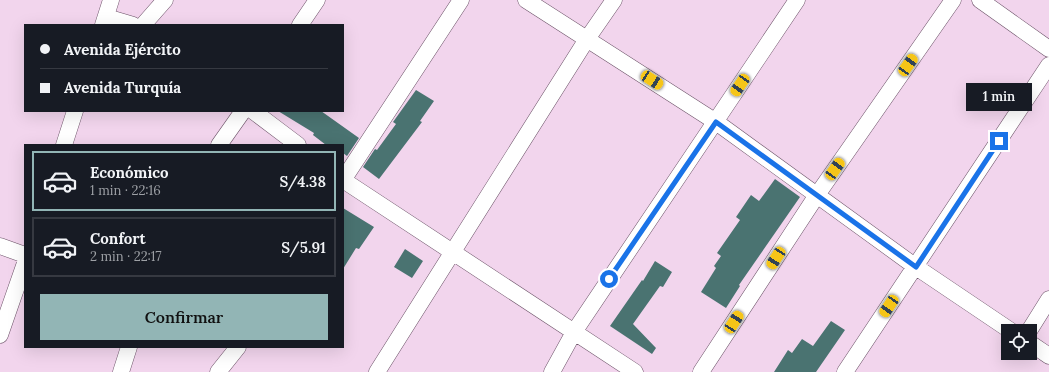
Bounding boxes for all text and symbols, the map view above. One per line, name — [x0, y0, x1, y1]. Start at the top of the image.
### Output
text: Avenida Ejército — [64, 40, 181, 59]
car — [896, 52, 920, 78]
car — [639, 68, 665, 92]
car — [728, 72, 752, 98]
text: Avenida Turquía — [64, 78, 181, 97]
callout: 1 min — [966, 83, 1032, 111]
text: 1 min — [983, 88, 1015, 105]
route end — [990, 132, 1008, 150]
car — [823, 156, 847, 182]
icon: car — [42, 163, 78, 199]
text: Económico — [90, 163, 169, 182]
text: S/4.38 — [279, 172, 326, 191]
text: 1 min · 22:16 — [90, 182, 161, 199]
icon: car — [42, 229, 78, 265]
text: Confort — [90, 229, 146, 248]
text: S/5.91 — [281, 238, 326, 257]
car — [764, 245, 788, 271]
text: 2 min · 22:17 — [90, 248, 162, 265]
route start — [600, 270, 618, 288]
car — [877, 293, 901, 319]
button: Confirmar — [40, 294, 328, 340]
car — [722, 309, 746, 335]
map controls — [1001, 324, 1037, 360]
button: locate — [1001, 324, 1037, 360]

